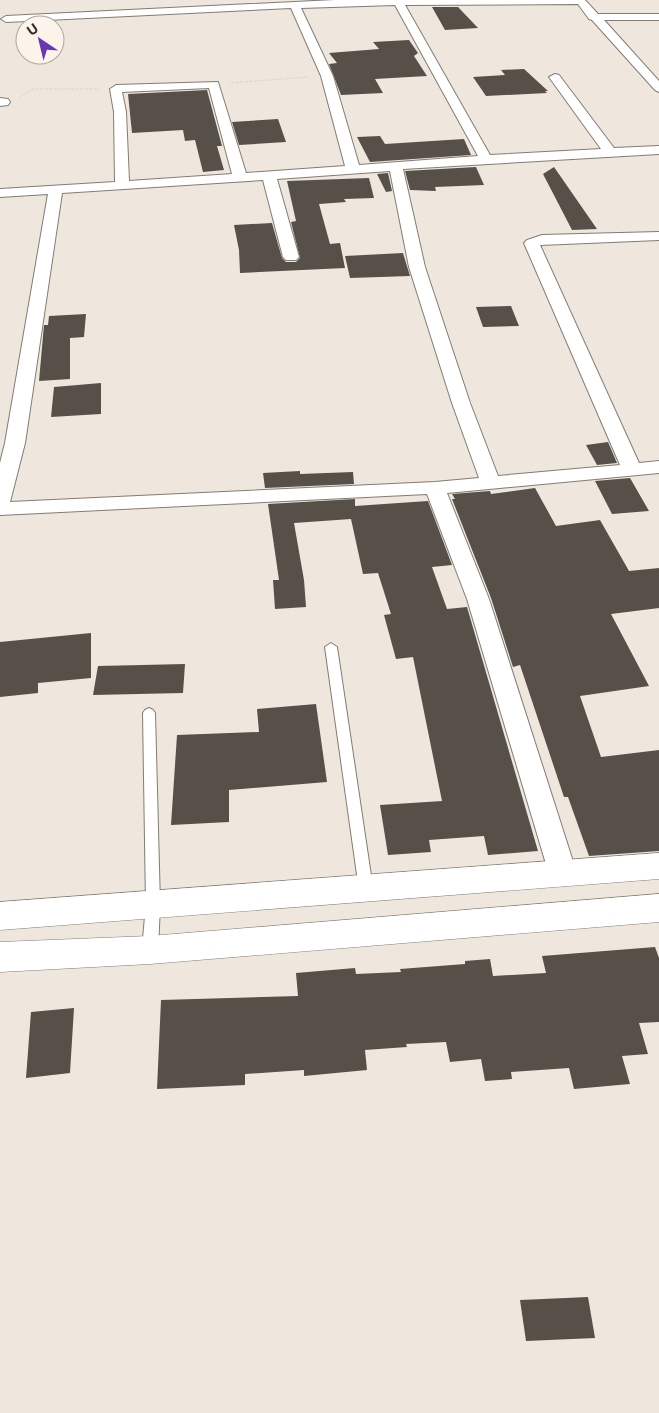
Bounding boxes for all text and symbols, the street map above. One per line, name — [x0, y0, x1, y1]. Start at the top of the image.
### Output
north arrow — [15, 15, 65, 65]
text: U — [22, 18, 42, 40]

